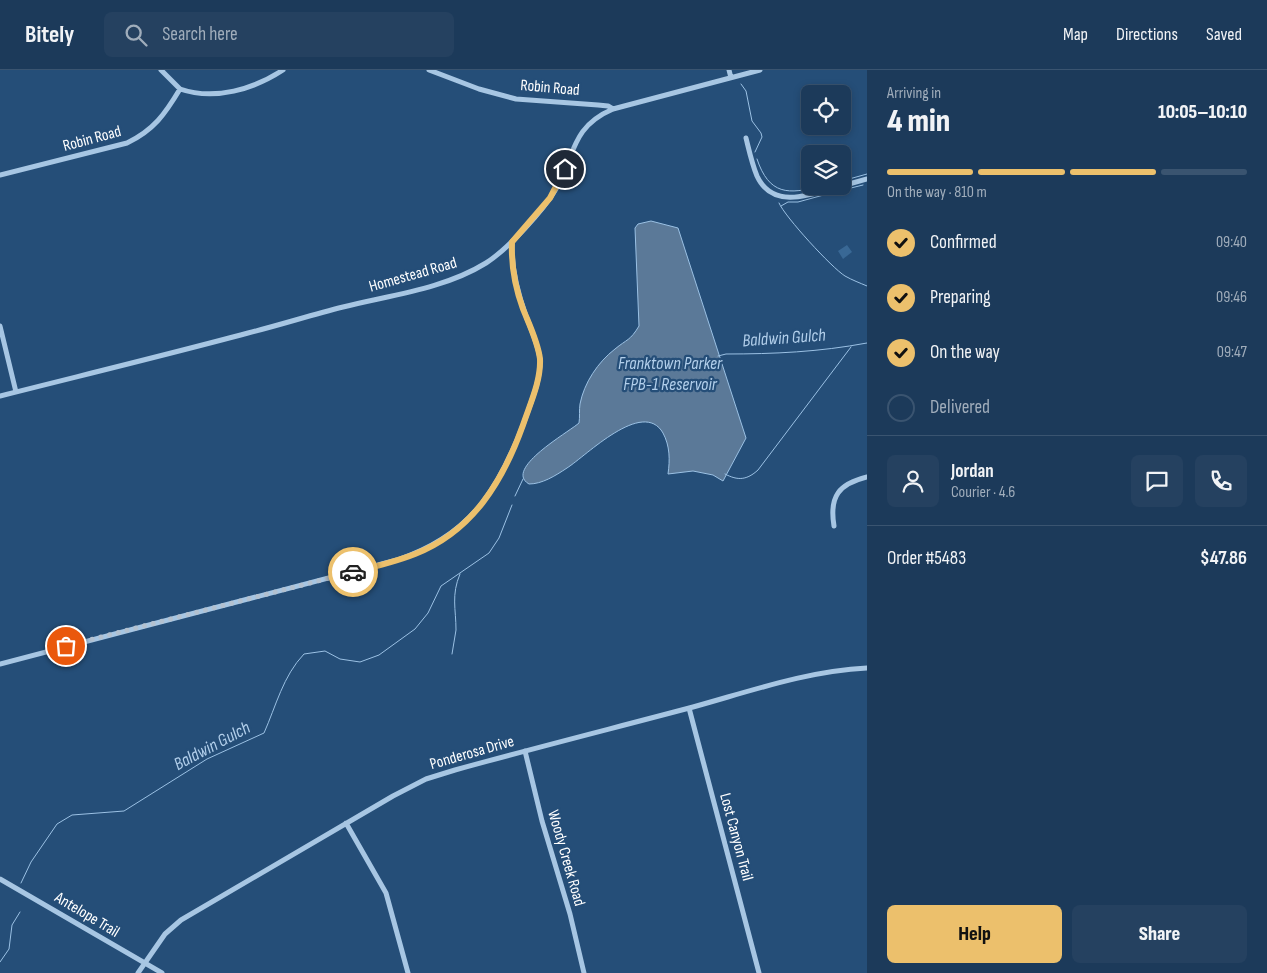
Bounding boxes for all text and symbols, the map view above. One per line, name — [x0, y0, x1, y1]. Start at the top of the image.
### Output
search box — [104, 12, 454, 57]
text: Bitely — [25, 20, 74, 49]
icon: search — [122, 21, 150, 49]
text: Search here — [162, 23, 238, 46]
text: Map — [1063, 24, 1088, 45]
text: Directions — [1116, 24, 1178, 45]
text: Saved — [1206, 24, 1242, 45]
street label: Robin Road — [520, 76, 580, 100]
text: Arriving in — [887, 84, 941, 103]
map controls — [801, 85, 851, 195]
button: locate — [801, 85, 851, 135]
text: 10:05–10:10 — [1158, 101, 1247, 124]
text: 4 min — [887, 102, 950, 141]
street label: Robin Road — [61, 122, 123, 156]
button: layers — [801, 145, 851, 195]
pin — [544, 148, 586, 190]
icon: home — [551, 155, 579, 183]
text: On the way · 810 m — [887, 183, 987, 202]
icon: check — [887, 229, 915, 257]
text: Confirmed — [930, 231, 997, 254]
text: 09:40 — [1216, 233, 1247, 252]
street label: Homestead Road — [367, 253, 459, 297]
icon: check — [887, 284, 915, 312]
text: Preparing — [930, 286, 991, 309]
text: 09:46 — [1216, 288, 1247, 307]
water label: Baldwin Gulch — [742, 325, 827, 351]
icon: check — [887, 339, 915, 367]
text: On the way — [930, 341, 1000, 364]
text: 09:47 — [1217, 343, 1247, 362]
water label: Franktown Parker FPB-1 Reservoir — [618, 353, 723, 395]
text: Delivered — [930, 396, 990, 419]
button: person — [887, 455, 939, 507]
button: chat — [1131, 455, 1183, 507]
button: phone — [1195, 455, 1247, 507]
text: Jordan — [951, 460, 994, 483]
text: Courier · 4.6 — [951, 483, 1015, 502]
courier — [328, 547, 378, 597]
text: Order #5483 — [887, 547, 966, 570]
text: $47.86 — [1200, 547, 1247, 570]
icon: car — [339, 558, 367, 586]
pin — [45, 625, 87, 667]
icon: bag — [52, 632, 80, 660]
water label: Baldwin Gulch — [170, 717, 254, 775]
street label: Ponderosa Drive — [428, 732, 516, 774]
street label: Lost Canyon Trail — [715, 791, 757, 883]
street label: Woody Creek Road — [543, 808, 589, 908]
street label: Antelope Trail — [50, 888, 123, 942]
button: Help — [887, 905, 1062, 963]
button: Share — [1072, 905, 1247, 963]

